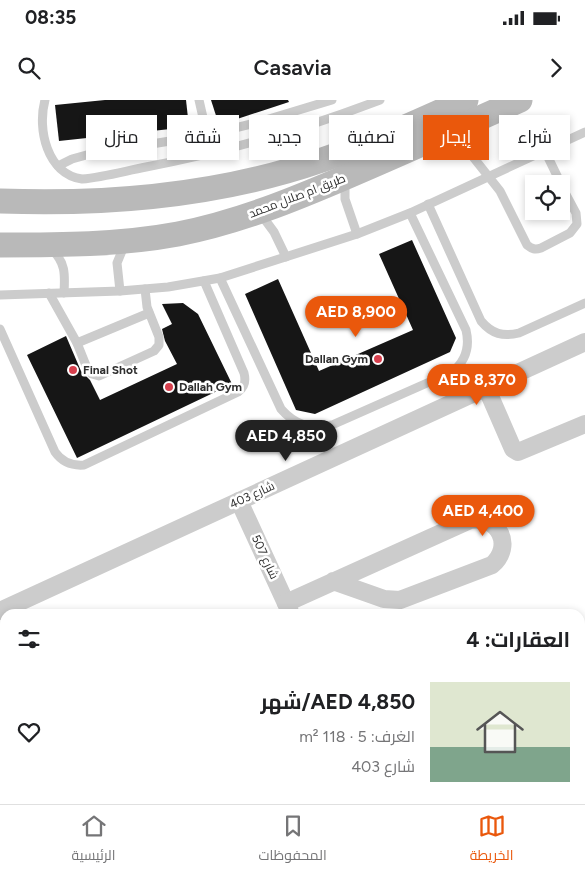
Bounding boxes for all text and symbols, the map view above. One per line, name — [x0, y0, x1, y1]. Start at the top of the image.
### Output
text: 08:35 — [25, 6, 76, 29]
icon: search — [15, 54, 43, 82]
text: Casavia — [254, 54, 331, 81]
icon: forward — [542, 54, 570, 82]
chip: منزل — [86, 115, 157, 160]
chip: شقة — [167, 115, 239, 160]
chip: جديد — [249, 115, 319, 160]
chip: تصفية — [329, 115, 413, 160]
chip: إيجار — [423, 115, 489, 160]
chip: شراء — [499, 115, 570, 160]
street label: طريق ام صلال محمد — [247, 171, 348, 222]
map controls — [525, 175, 570, 220]
button: locate — [525, 175, 570, 220]
pin: AED 8,900 — [299, 296, 413, 338]
text: AED 8,900 — [316, 302, 396, 321]
place label: Dallan Gym — [305, 352, 368, 366]
marker: Dallan Gym — [372, 353, 384, 365]
place label: Final Shot — [83, 363, 138, 377]
marker: Final Shot — [67, 364, 79, 376]
pin: AED 8,370 — [420, 364, 534, 406]
text: AED 8,370 — [438, 370, 516, 389]
place label: Dallah Gym — [179, 380, 242, 394]
marker: Dallah Gym — [163, 381, 175, 393]
pin: AED 4,850 — [229, 420, 343, 462]
text: AED 4,850 — [246, 426, 326, 445]
street label: شارع 403 — [227, 479, 277, 512]
pin: AED 4,400 — [426, 494, 540, 537]
text: AED 4,400 — [443, 501, 523, 520]
street label: شارع 507 — [248, 533, 281, 582]
icon: filters — [15, 625, 43, 653]
text: العقارات: 4 — [466, 627, 570, 652]
text: AED 4,850/شهر — [260, 689, 415, 714]
icon: home — [470, 702, 530, 762]
icon: heart — [15, 718, 43, 746]
text: الغرف: 5 · 118 m² — [299, 727, 415, 746]
text: شارع 403 — [351, 757, 415, 776]
tab: الرئيسية — [72, 812, 115, 868]
tab: المحفوظات — [259, 812, 327, 868]
tab: الخريطة — [470, 812, 513, 868]

